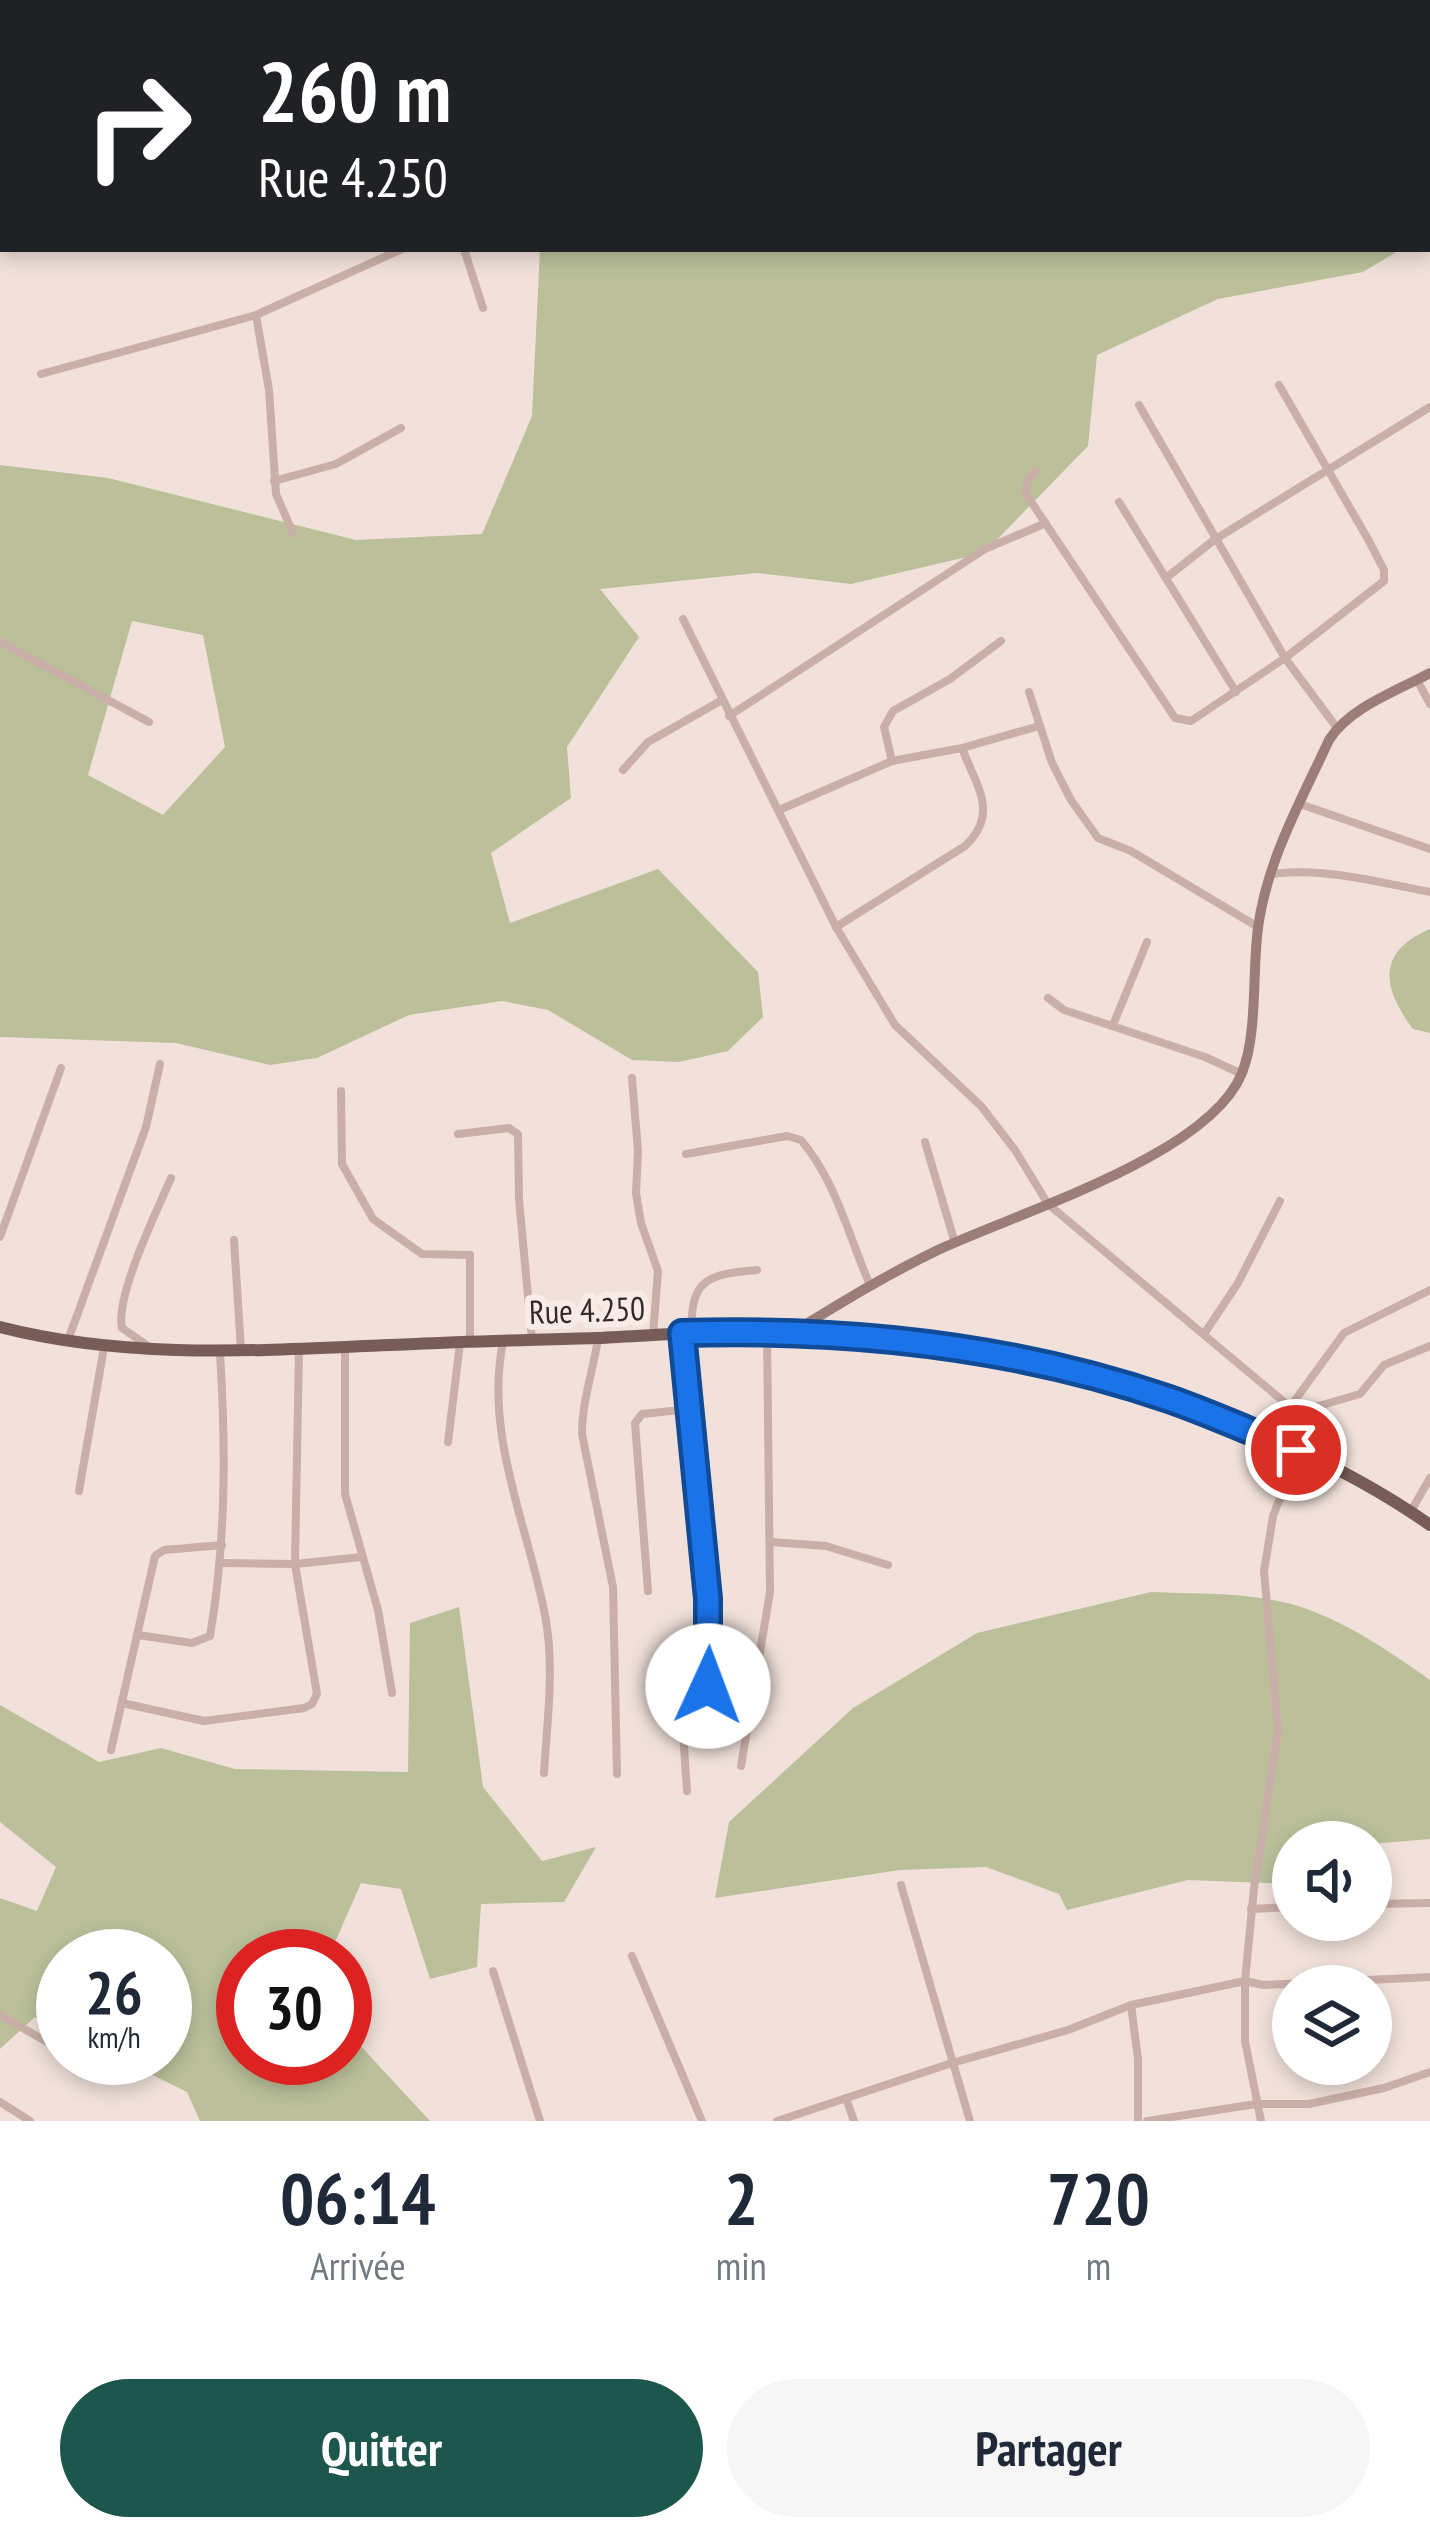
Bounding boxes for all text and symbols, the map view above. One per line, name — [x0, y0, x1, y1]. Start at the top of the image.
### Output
text: 260 m — [258, 36, 451, 145]
icon: right — [60, 48, 216, 204]
text: Rue 4.250 — [258, 142, 448, 212]
street label: Rue 4.250 — [528, 1286, 646, 1333]
pin — [1245, 1399, 1347, 1501]
icon: arrive — [1263, 1417, 1329, 1483]
position arrow — [645, 1623, 771, 1749]
map controls — [1272, 1821, 1392, 2085]
button: sound — [1272, 1821, 1392, 1941]
speed limit sign: 30 — [216, 1929, 372, 2085]
text: 26 — [85, 1953, 143, 2031]
button: layers — [1272, 1965, 1392, 2085]
text: km/h — [87, 2017, 141, 2056]
text: 06:14 — [280, 2151, 436, 2244]
text: 2 — [724, 2151, 758, 2244]
text: 720 — [1047, 2151, 1150, 2244]
text: Arrivée — [310, 2240, 406, 2291]
text: min — [716, 2240, 767, 2291]
text: m — [1086, 2240, 1111, 2291]
button: Quitter — [60, 2379, 703, 2517]
button: Partager — [727, 2379, 1370, 2517]

